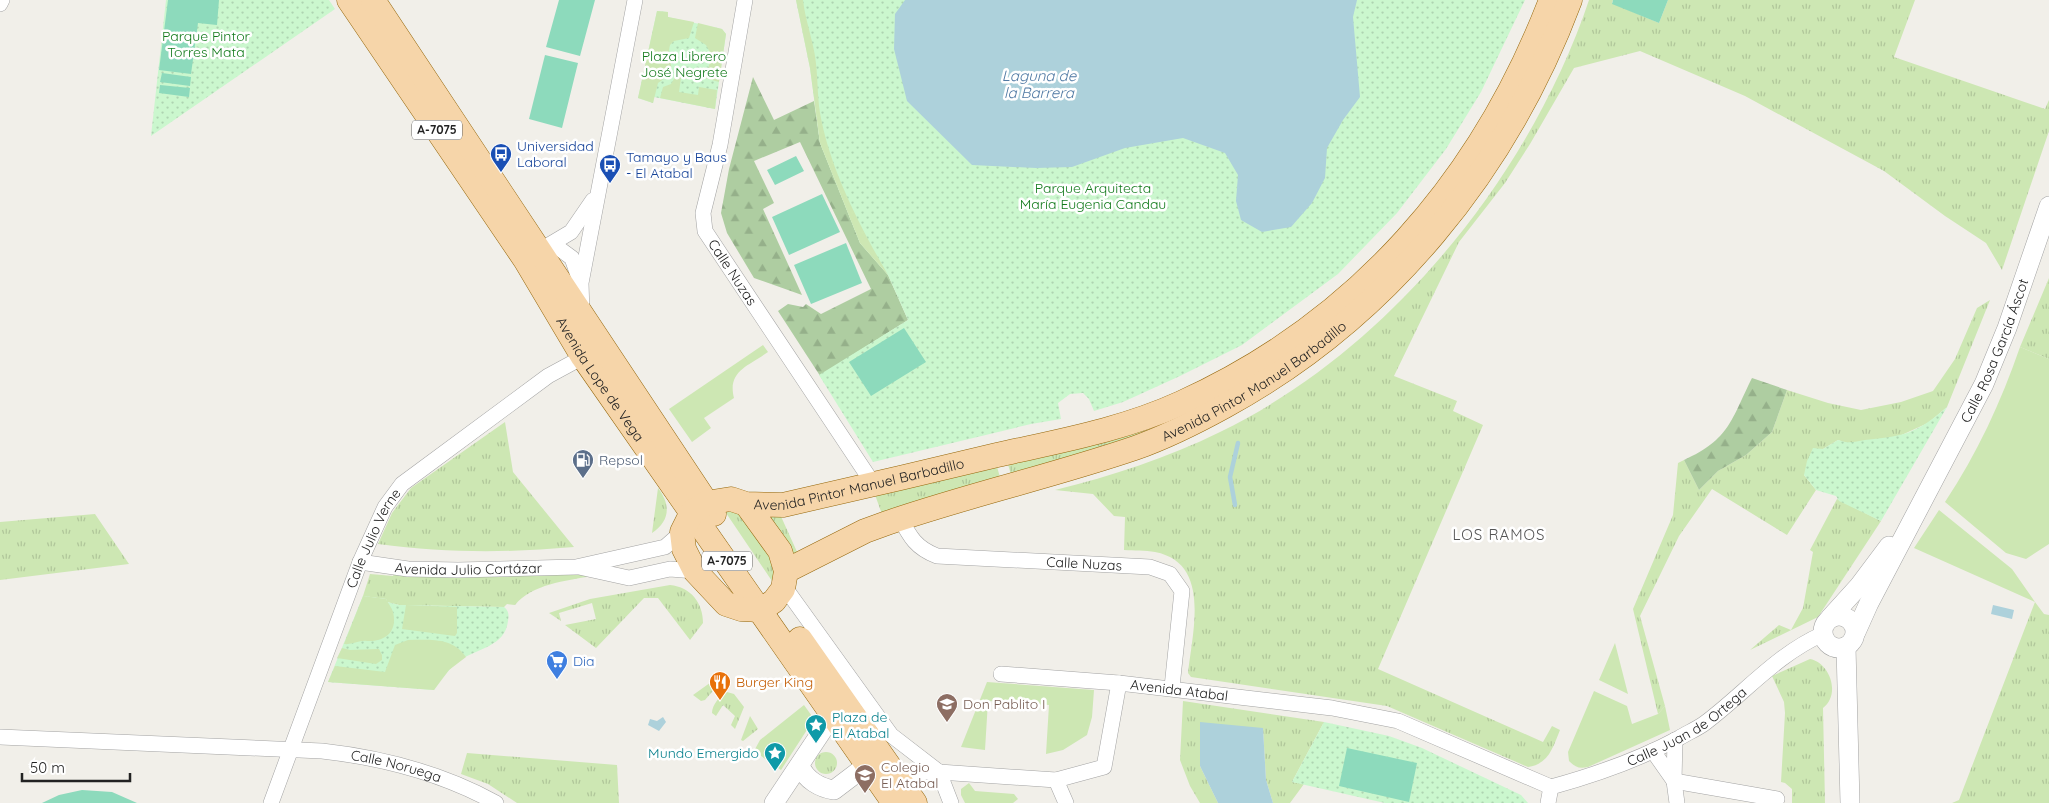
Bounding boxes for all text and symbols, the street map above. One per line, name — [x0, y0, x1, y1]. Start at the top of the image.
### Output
park label: Parque Pintor Torres Mata — [162, 27, 251, 61]
park label: Plaza Librero José Negrete — [640, 47, 728, 81]
water label: Laguna de la Barrera — [1002, 66, 1077, 102]
road number: A-7075 — [412, 120, 462, 140]
place label: Universidad Laboral — [517, 137, 594, 171]
bus stop icon: Universidad Laboral — [489, 142, 513, 173]
place label: Tamayo y Baus - El Atabal — [626, 148, 727, 182]
bus stop icon: Tamayo y Baus - El Atabal — [598, 153, 622, 184]
park label: Parque Arquitecta María Eugenia Candau — [1020, 179, 1166, 213]
street label: Calle Nuzas — [704, 236, 761, 309]
street label: Calle Rosa García Áscot — [1956, 276, 2032, 426]
street label: Avenida Lope de Vega — [552, 314, 648, 445]
street label: Avenida Pintor Manuel Barbadillo — [1159, 317, 1350, 445]
fuel station icon: Repsol — [571, 448, 595, 479]
place label: Repsol — [599, 451, 643, 469]
street label: Avenida Pintor Manuel Barbadillo — [753, 454, 966, 514]
street label: Calle Julio Verne — [342, 485, 405, 591]
district label: LOS RAMOS — [1453, 525, 1545, 544]
road number: A-7075 — [702, 552, 752, 570]
street label: Calle Nuzas — [1046, 553, 1122, 575]
street label: Avenida Julio Cortázar — [394, 558, 543, 579]
supermarket icon: Dia — [545, 649, 569, 680]
place label: Dia — [573, 652, 595, 670]
restaurant icon: Burger King — [708, 670, 732, 701]
place label: Burger King — [736, 673, 813, 691]
street label: Avenida Atabal — [1129, 675, 1229, 705]
street label: Calle Juan de Ortega — [1624, 683, 1750, 770]
school or university icon: Don Pablito I — [935, 692, 959, 723]
place label: Don Pablito I — [963, 695, 1045, 713]
place label: Plaza de El Atabal — [832, 708, 889, 742]
place icon: Plaza de El Atabal — [804, 713, 828, 744]
place icon: Mundo Emergido — [763, 741, 787, 772]
place label: Mundo Emergido — [648, 744, 759, 762]
street label: Calle Noruega — [350, 746, 444, 786]
scale bar — [22, 750, 130, 782]
text: 50 m — [30, 758, 65, 777]
place label: Colegio El Atabal — [881, 758, 938, 792]
school or university icon: Colegio El Atabal — [853, 763, 877, 794]

